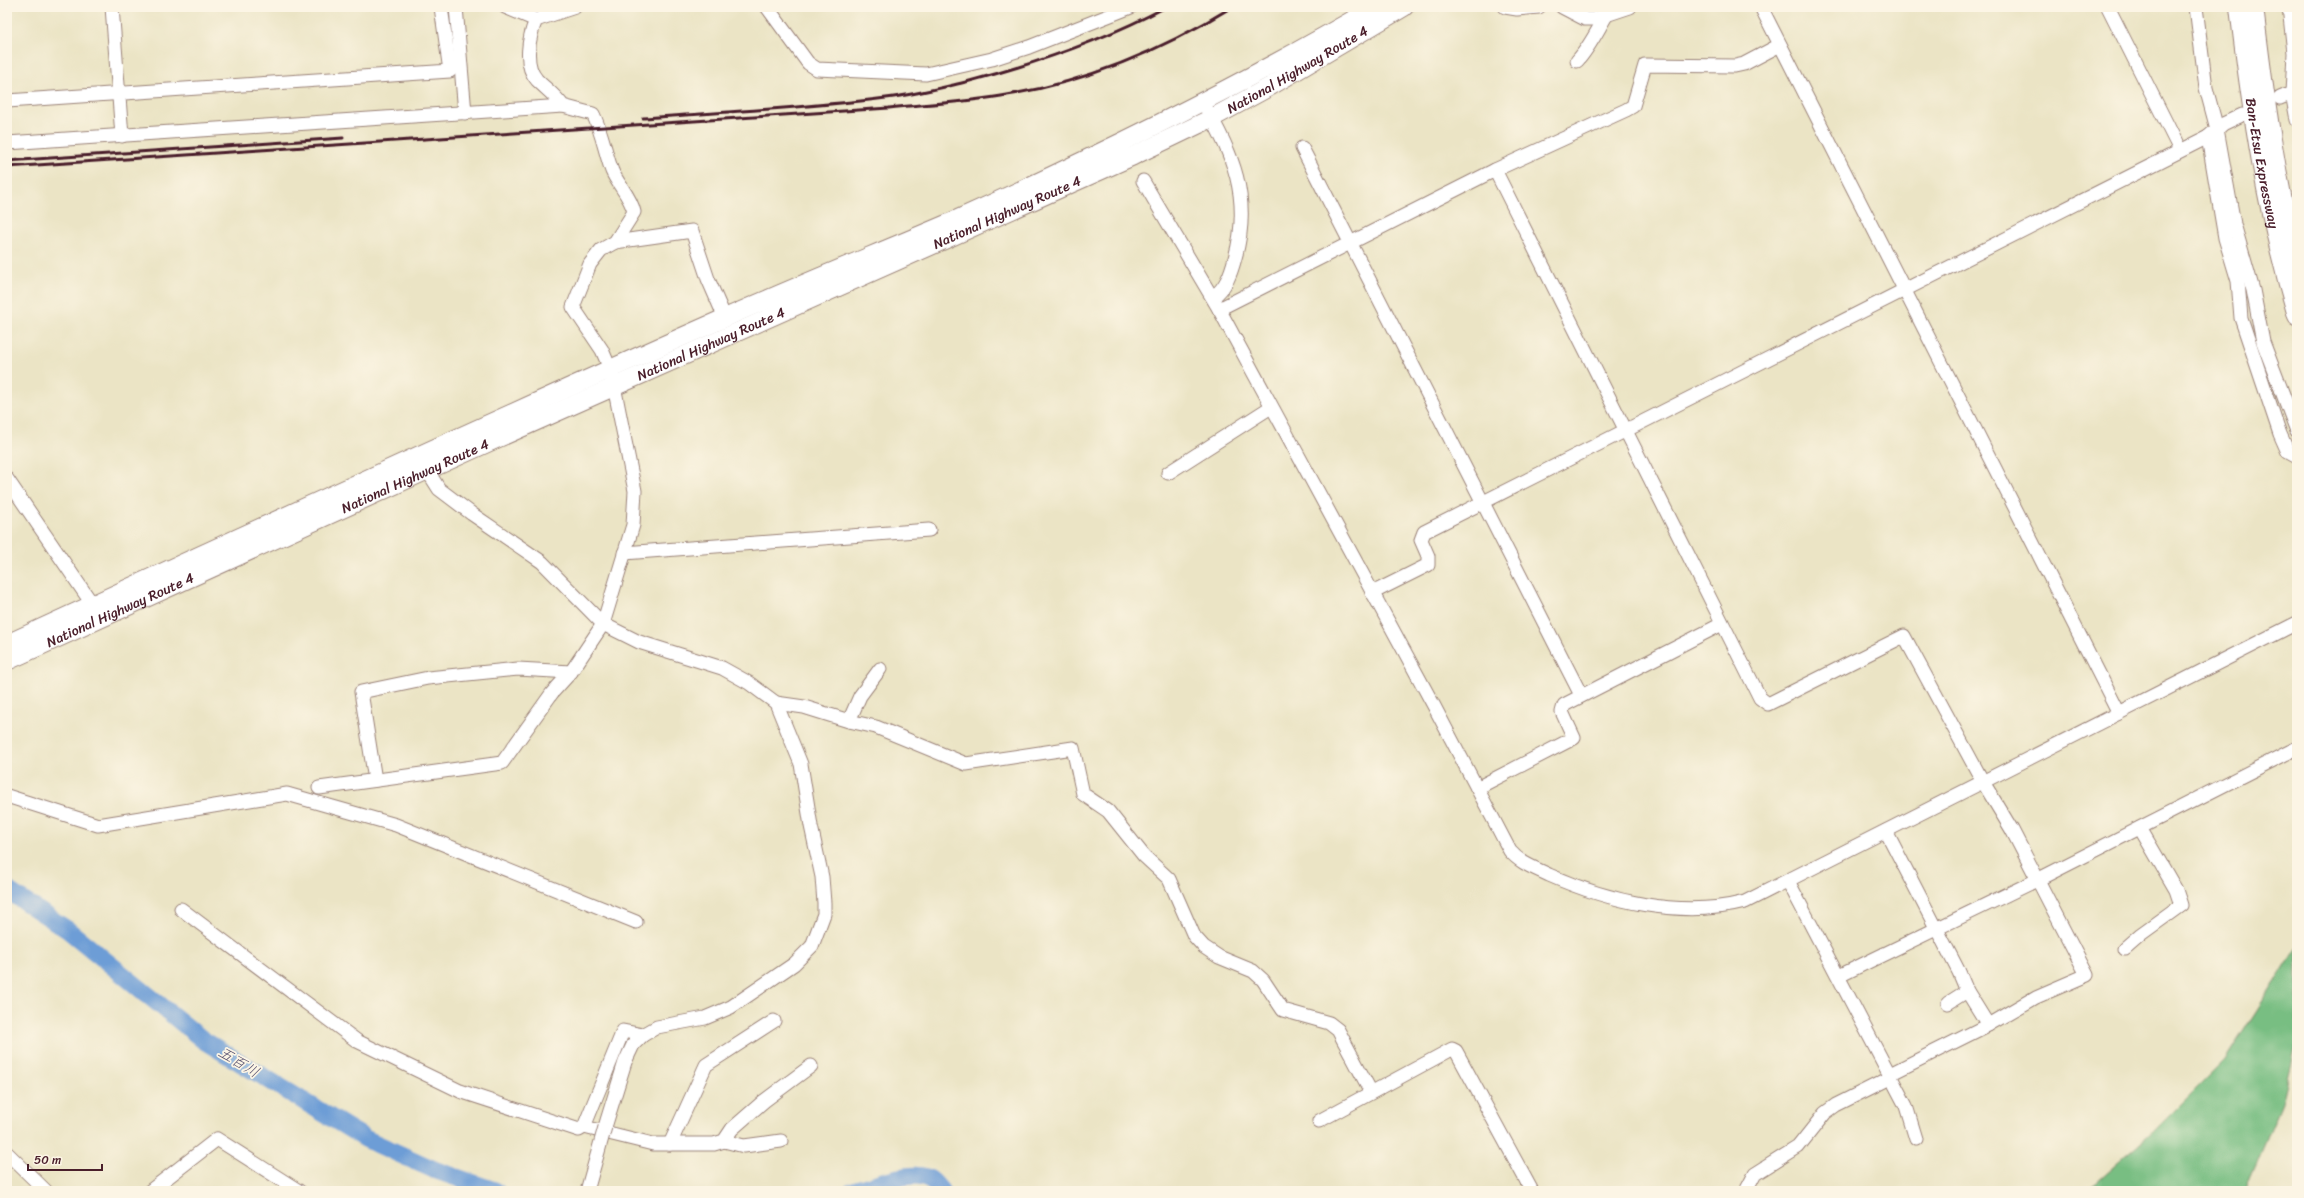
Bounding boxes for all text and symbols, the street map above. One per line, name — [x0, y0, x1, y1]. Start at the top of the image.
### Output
street label: National Highway Route 4 — [1222, 19, 1373, 121]
street label: Ban-Etsu Expressway — [2238, 96, 2286, 232]
street label: National Highway Route 4 — [929, 168, 1086, 256]
street label: National Highway Route 4 — [633, 300, 789, 388]
street label: National Highway Route 4 — [337, 432, 493, 521]
street label: National Highway Route 4 — [42, 566, 198, 655]
water label: 五百川 — [213, 1039, 265, 1085]
scale bar — [28, 1146, 102, 1172]
text: 50 m — [34, 1149, 61, 1171]

